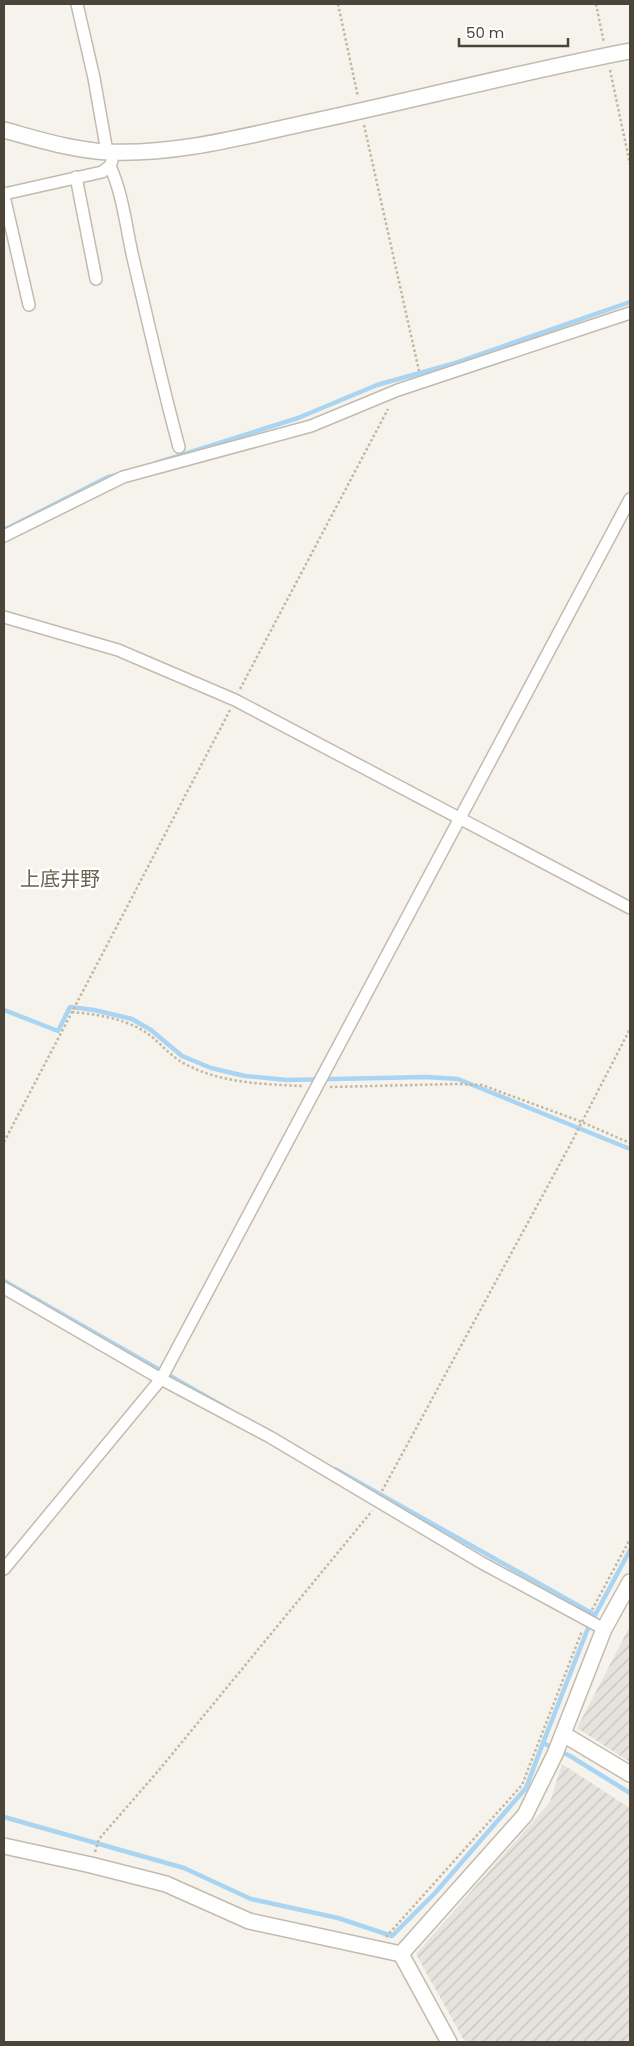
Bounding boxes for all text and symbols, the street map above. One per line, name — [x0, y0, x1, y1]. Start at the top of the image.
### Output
scale bar — [459, 15, 568, 47]
text: 50 m — [466, 22, 504, 43]
district label: 上底井野 — [20, 865, 100, 893]

